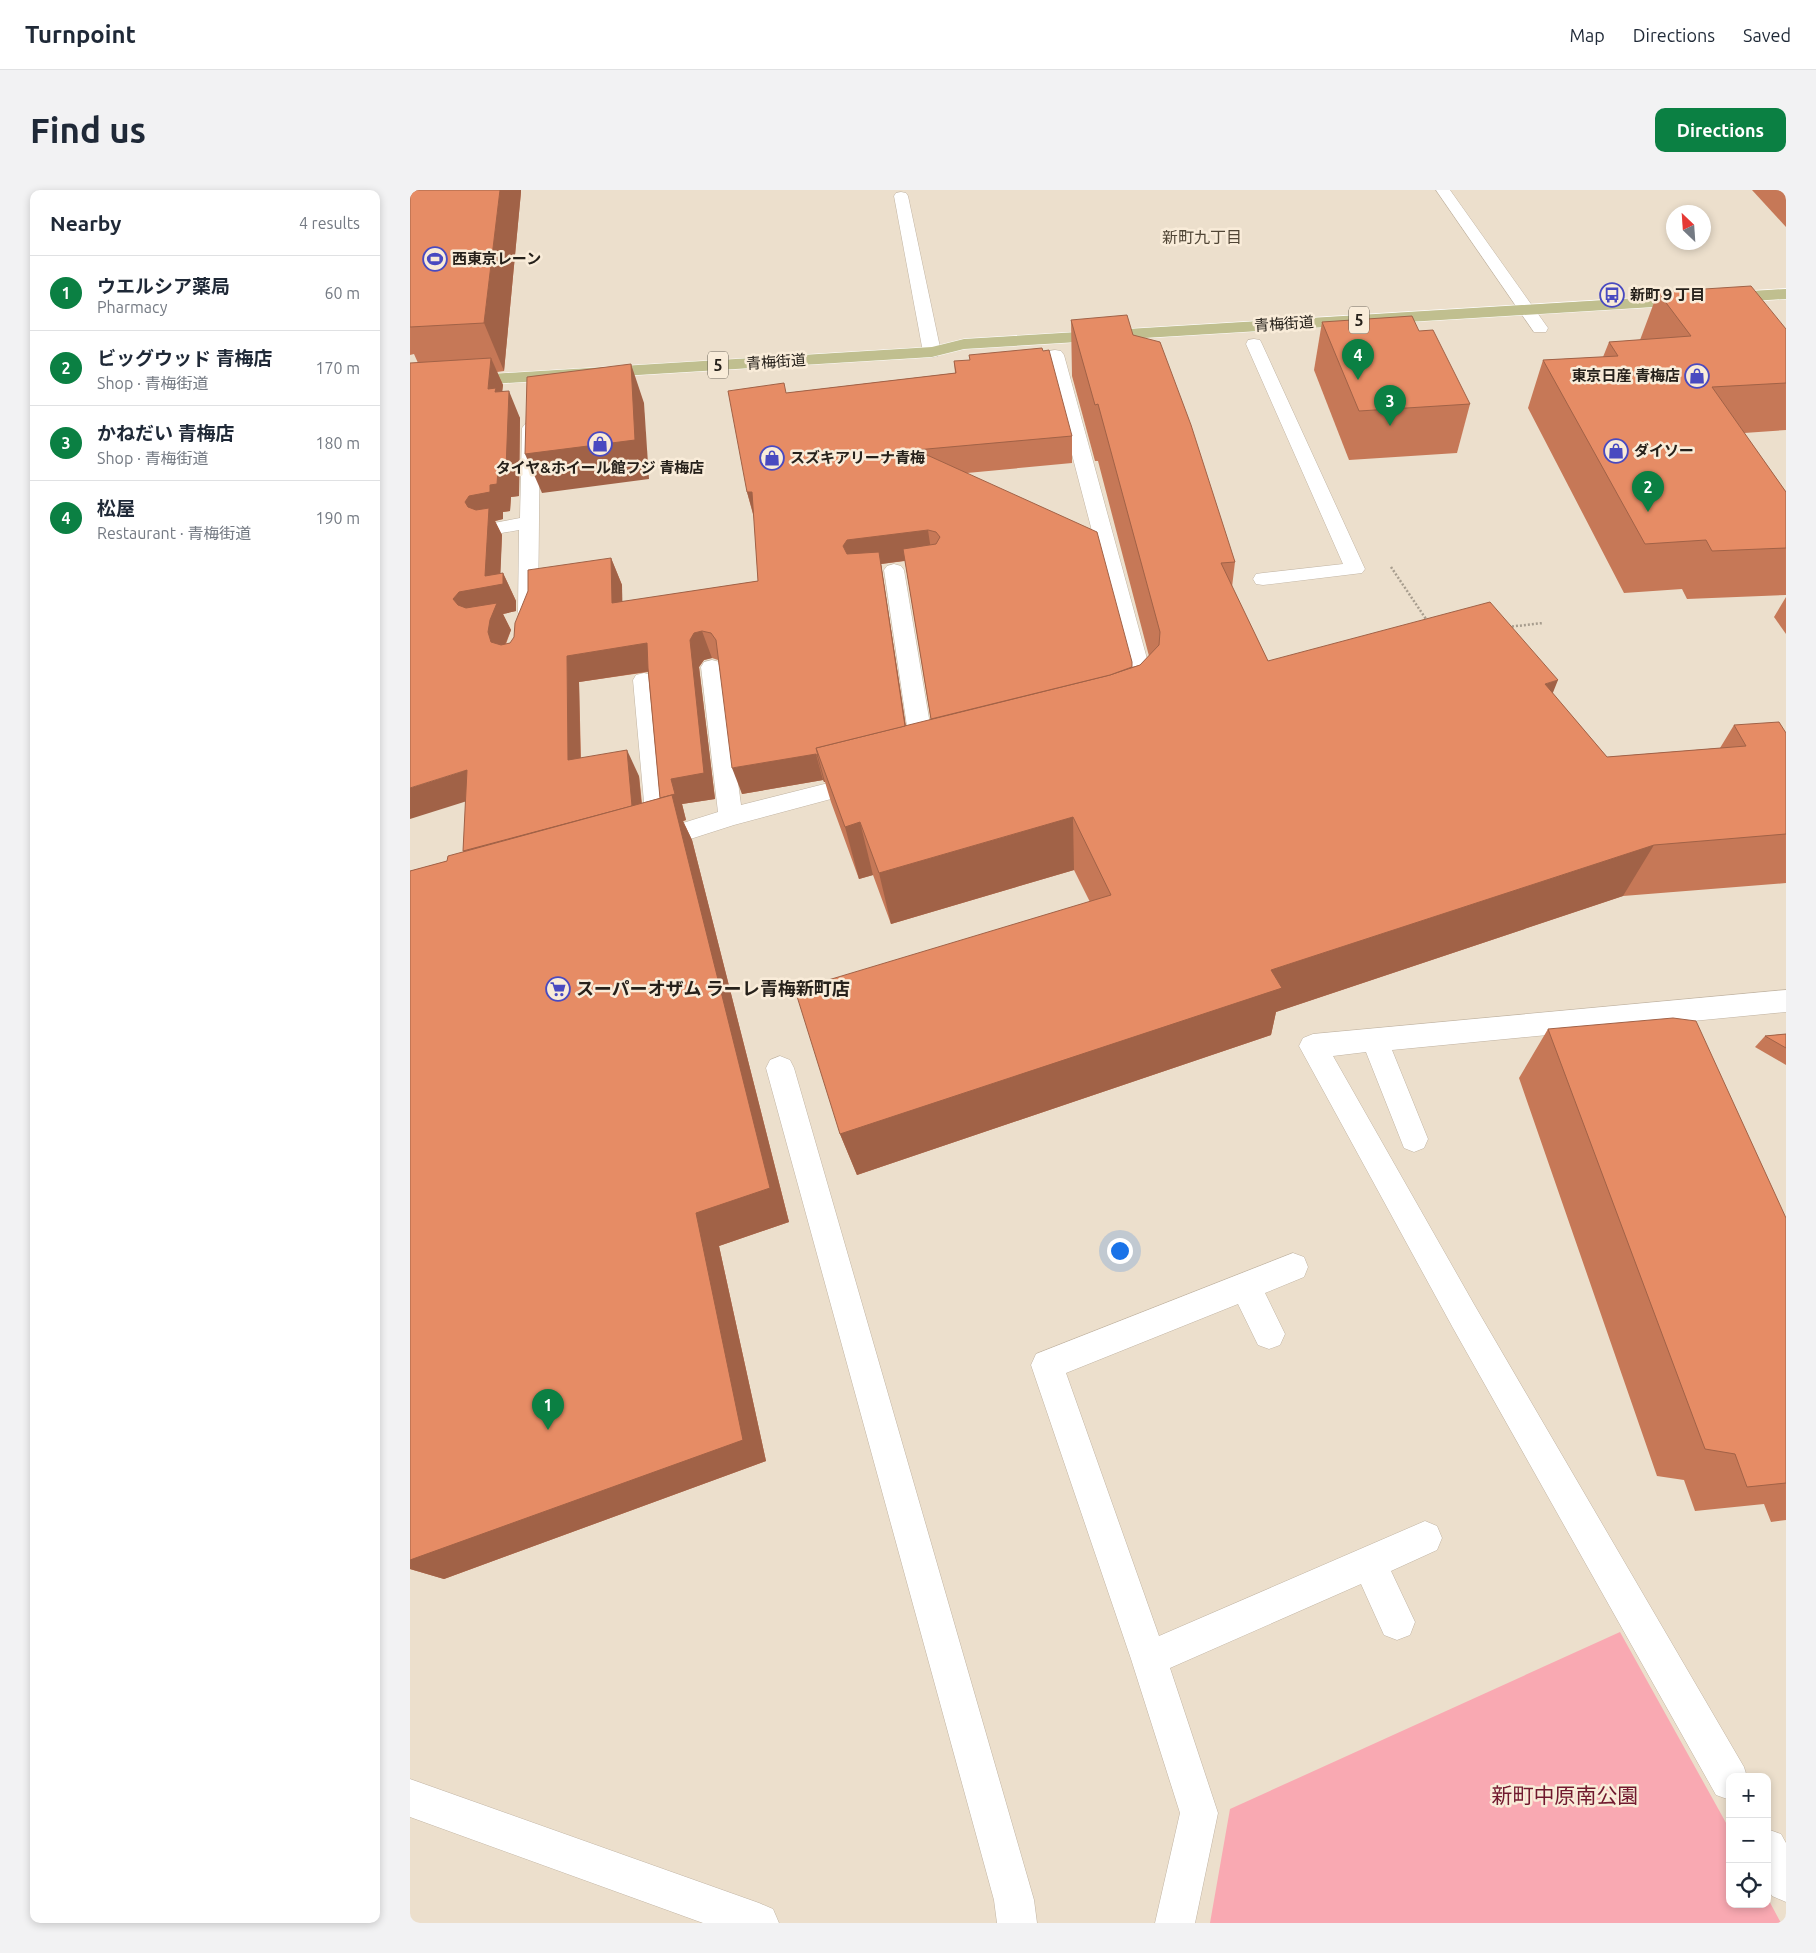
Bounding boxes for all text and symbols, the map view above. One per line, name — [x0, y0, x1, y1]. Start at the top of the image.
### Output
text: Turnpoint — [25, 21, 136, 48]
text: Map — [1569, 25, 1605, 45]
text: Directions — [1633, 25, 1715, 45]
text: Saved — [1743, 25, 1791, 45]
button: Directions — [1655, 108, 1786, 152]
text: Find us — [30, 110, 146, 150]
north arrow — [1666, 205, 1711, 250]
text: Nearby — [50, 211, 121, 235]
text: 4 results — [299, 214, 360, 232]
district label: 新町九丁目 — [1162, 228, 1242, 246]
sports icon: 西東京レーン — [422, 246, 448, 272]
place label: 西東京レーン — [452, 250, 541, 267]
text: ウエルシア薬局 — [97, 275, 230, 297]
bus stop icon: 新町９丁目 — [1599, 282, 1625, 308]
text: 1 — [61, 284, 71, 302]
text: 60 m — [324, 284, 360, 302]
place label: 新町９丁目 — [1630, 286, 1705, 303]
text: Pharmacy — [97, 298, 167, 316]
road number: 5 — [1349, 306, 1369, 334]
street label: 青梅街道 — [1253, 313, 1314, 334]
pin: 4 — [1342, 339, 1374, 380]
text: ビッグウッド 青梅店 — [97, 347, 273, 369]
street label: 青梅街道 — [745, 351, 806, 372]
road number: 5 — [708, 352, 728, 378]
text: 2 — [61, 359, 71, 377]
text: 170 m — [315, 359, 360, 377]
shop icon: 東京日産 青梅店 — [1684, 363, 1710, 389]
place label: 東京日産 青梅店 — [1571, 367, 1680, 384]
text: Shop · 青梅街道 — [97, 374, 209, 392]
pin: 3 — [1374, 385, 1406, 426]
text: かねだい 青梅店 — [97, 422, 235, 444]
shop icon: タイヤ&ホイール館フジ 青梅店 — [587, 431, 613, 457]
text: 3 — [61, 434, 71, 452]
text: 180 m — [315, 434, 360, 452]
shop icon: ダイソー — [1603, 438, 1629, 464]
place label: ダイソー — [1634, 442, 1694, 459]
shop icon: スズキアリーナ青梅 — [759, 445, 785, 471]
text: Shop · 青梅街道 — [97, 449, 209, 467]
place label: スズキアリーナ青梅 — [790, 449, 925, 466]
place label: タイヤ&ホイール館フジ 青梅店 — [496, 459, 704, 476]
pin: 2 — [1632, 471, 1664, 512]
text: 松屋 — [97, 497, 135, 519]
text: 4 — [61, 509, 71, 527]
text: 190 m — [315, 509, 360, 527]
text: Restaurant · 青梅街道 — [97, 524, 251, 542]
supermarket icon: スーパーオザム ラーレ青梅新町店 — [545, 976, 571, 1002]
place label: スーパーオザム ラーレ青梅新町店 — [576, 978, 850, 998]
your location — [1107, 1238, 1133, 1264]
pin: 1 — [532, 1389, 564, 1430]
map controls — [1726, 1773, 1771, 1908]
button: + — [1726, 1773, 1771, 1818]
park label: 新町中原南公園 — [1492, 1783, 1639, 1807]
button: − — [1726, 1818, 1771, 1863]
button: locate — [1726, 1863, 1771, 1908]

